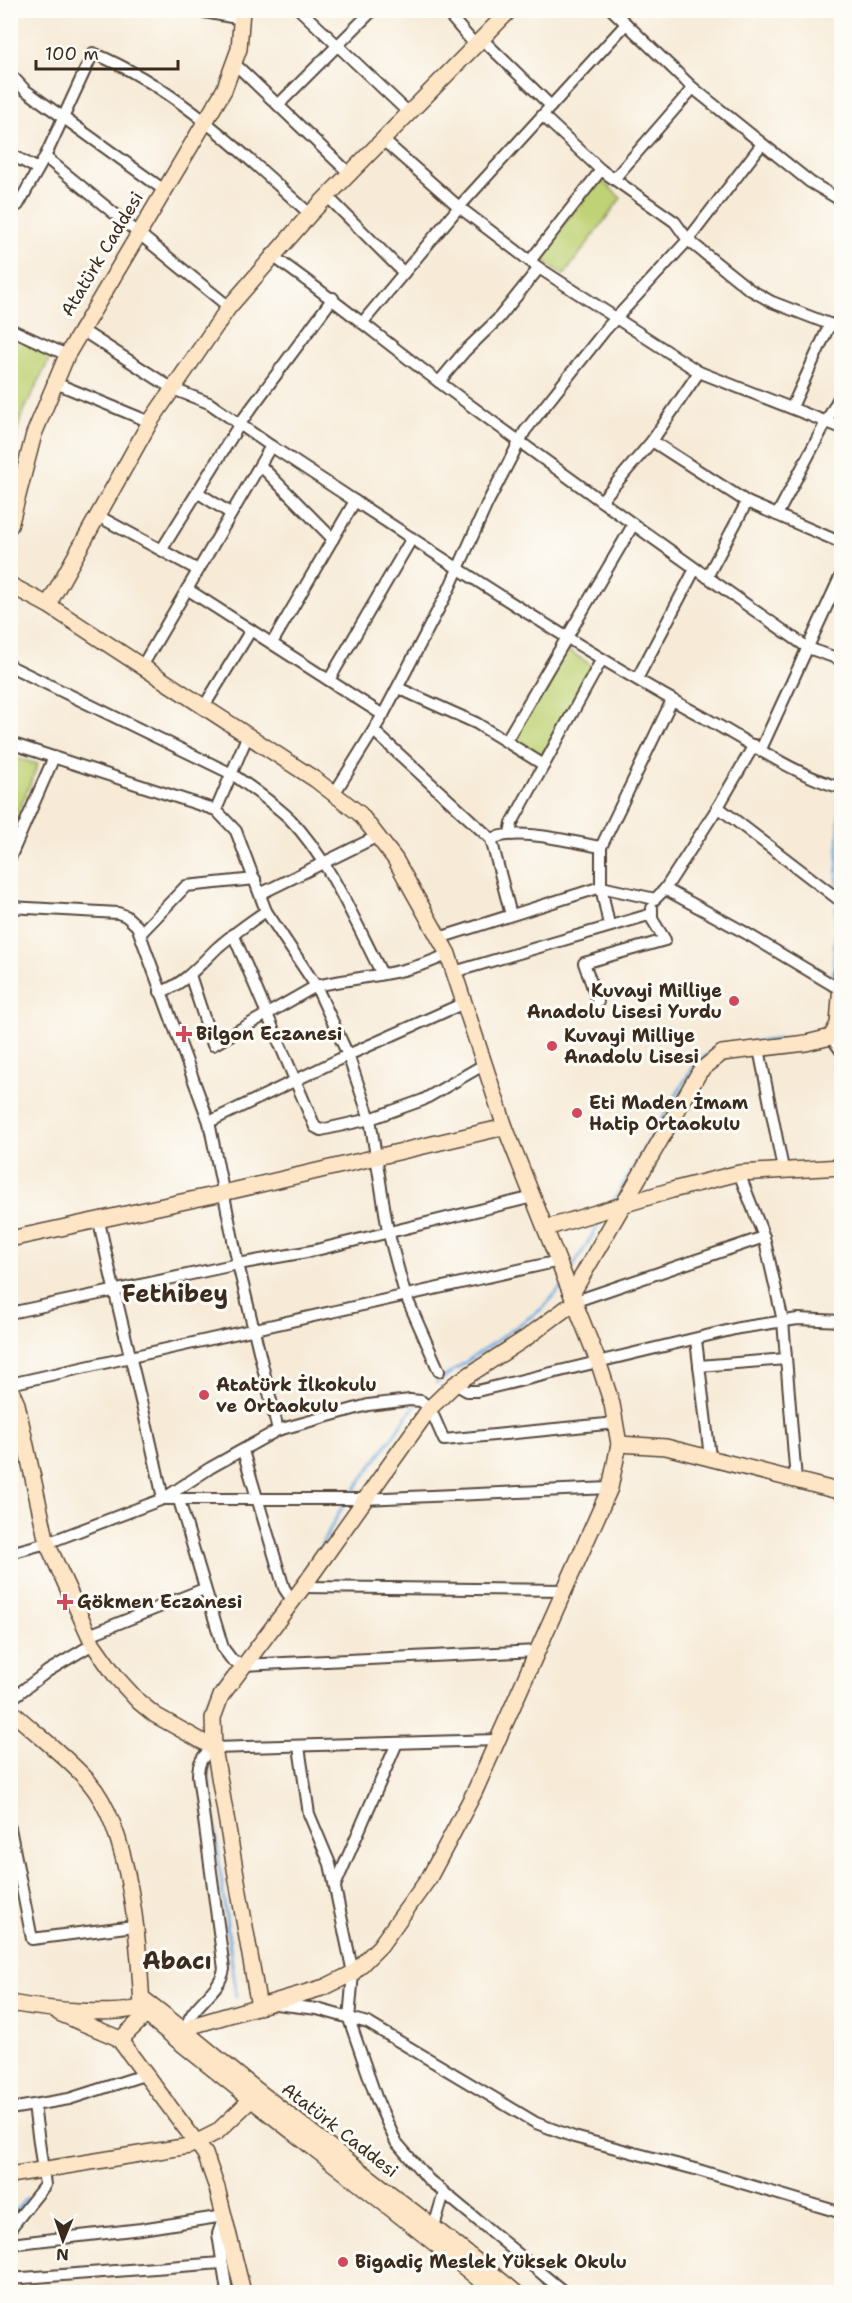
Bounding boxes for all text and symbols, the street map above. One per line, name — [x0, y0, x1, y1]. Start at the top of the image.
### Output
scale bar — [36, 33, 178, 71]
text: 100 m — [45, 42, 99, 66]
street label: Atatürk Caddesi — [55, 187, 149, 321]
place label: Kuvayi Milliye Anadolu Lisesi Yurdu — [527, 979, 722, 1024]
marker: Kuvayi Milliye Anadolu Lisesi Yurdu — [727, 994, 741, 1008]
place label: Bilgon Eczanesi — [196, 1022, 342, 1046]
place label: Kuvayi Milliye Anadolu Lisesi — [564, 1024, 699, 1069]
marker: Bilgon Eczanesi — [177, 1027, 191, 1041]
marker: Kuvayi Milliye Anadolu Lisesi — [545, 1039, 559, 1053]
place label: Eti Maden İmam Hatip Ortaokulu — [589, 1091, 749, 1136]
marker: Eti Maden İmam Hatip Ortaokulu — [570, 1106, 584, 1120]
district label: Fethibey — [122, 1278, 228, 1310]
place label: Atatürk İlkokulu ve Ortaokulu — [216, 1373, 377, 1418]
marker: Atatürk İlkokulu ve Ortaokulu — [197, 1388, 211, 1402]
place label: Gökmen Eczanesi — [77, 1590, 242, 1614]
marker: Gökmen Eczanesi — [58, 1595, 72, 1609]
district label: Abacı — [142, 1945, 212, 1977]
street label: Atatürk Caddesi — [277, 2077, 403, 2183]
north arrow — [33, 2210, 93, 2270]
text: N — [56, 2244, 69, 2265]
place label: Bigadiç Meslek Yüksek Okulu — [355, 2250, 627, 2274]
marker: Bigadiç Meslek Yüksek Okulu — [336, 2255, 350, 2269]

